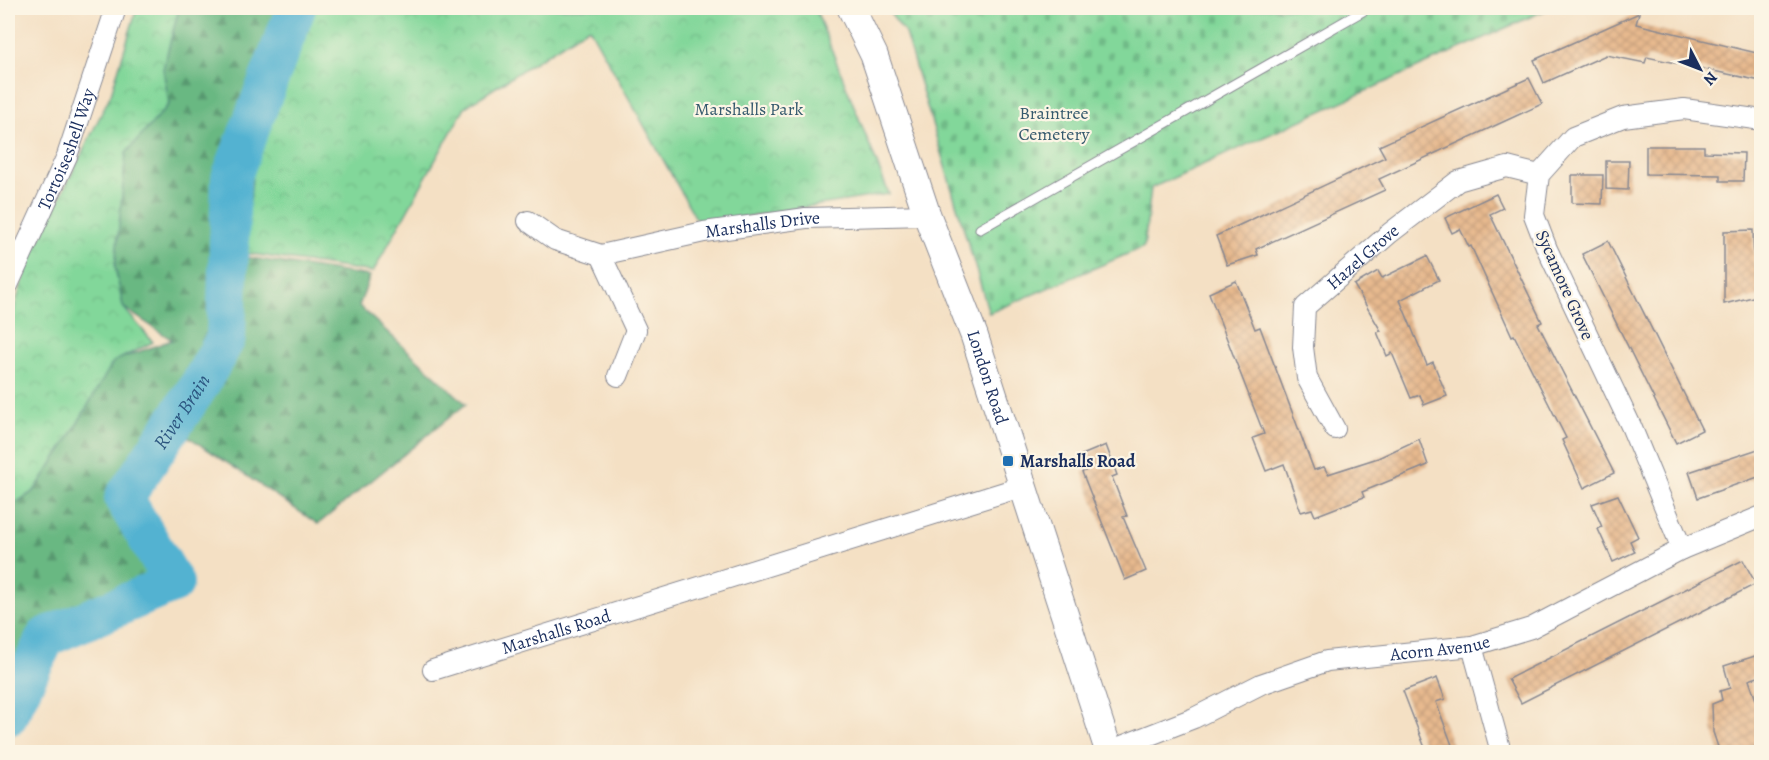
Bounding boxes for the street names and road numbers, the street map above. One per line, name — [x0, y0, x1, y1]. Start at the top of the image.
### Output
street label: Tortoiseshell Way — [32, 84, 101, 214]
street label: Marshalls Drive — [704, 206, 820, 244]
street label: Hazel Grove — [1321, 218, 1404, 295]
street label: Sycamore Grove — [1530, 226, 1600, 344]
street label: London Road — [961, 327, 1014, 428]
street label: Marshalls Road — [499, 603, 614, 660]
street label: Acorn Avenue — [1388, 629, 1493, 667]

